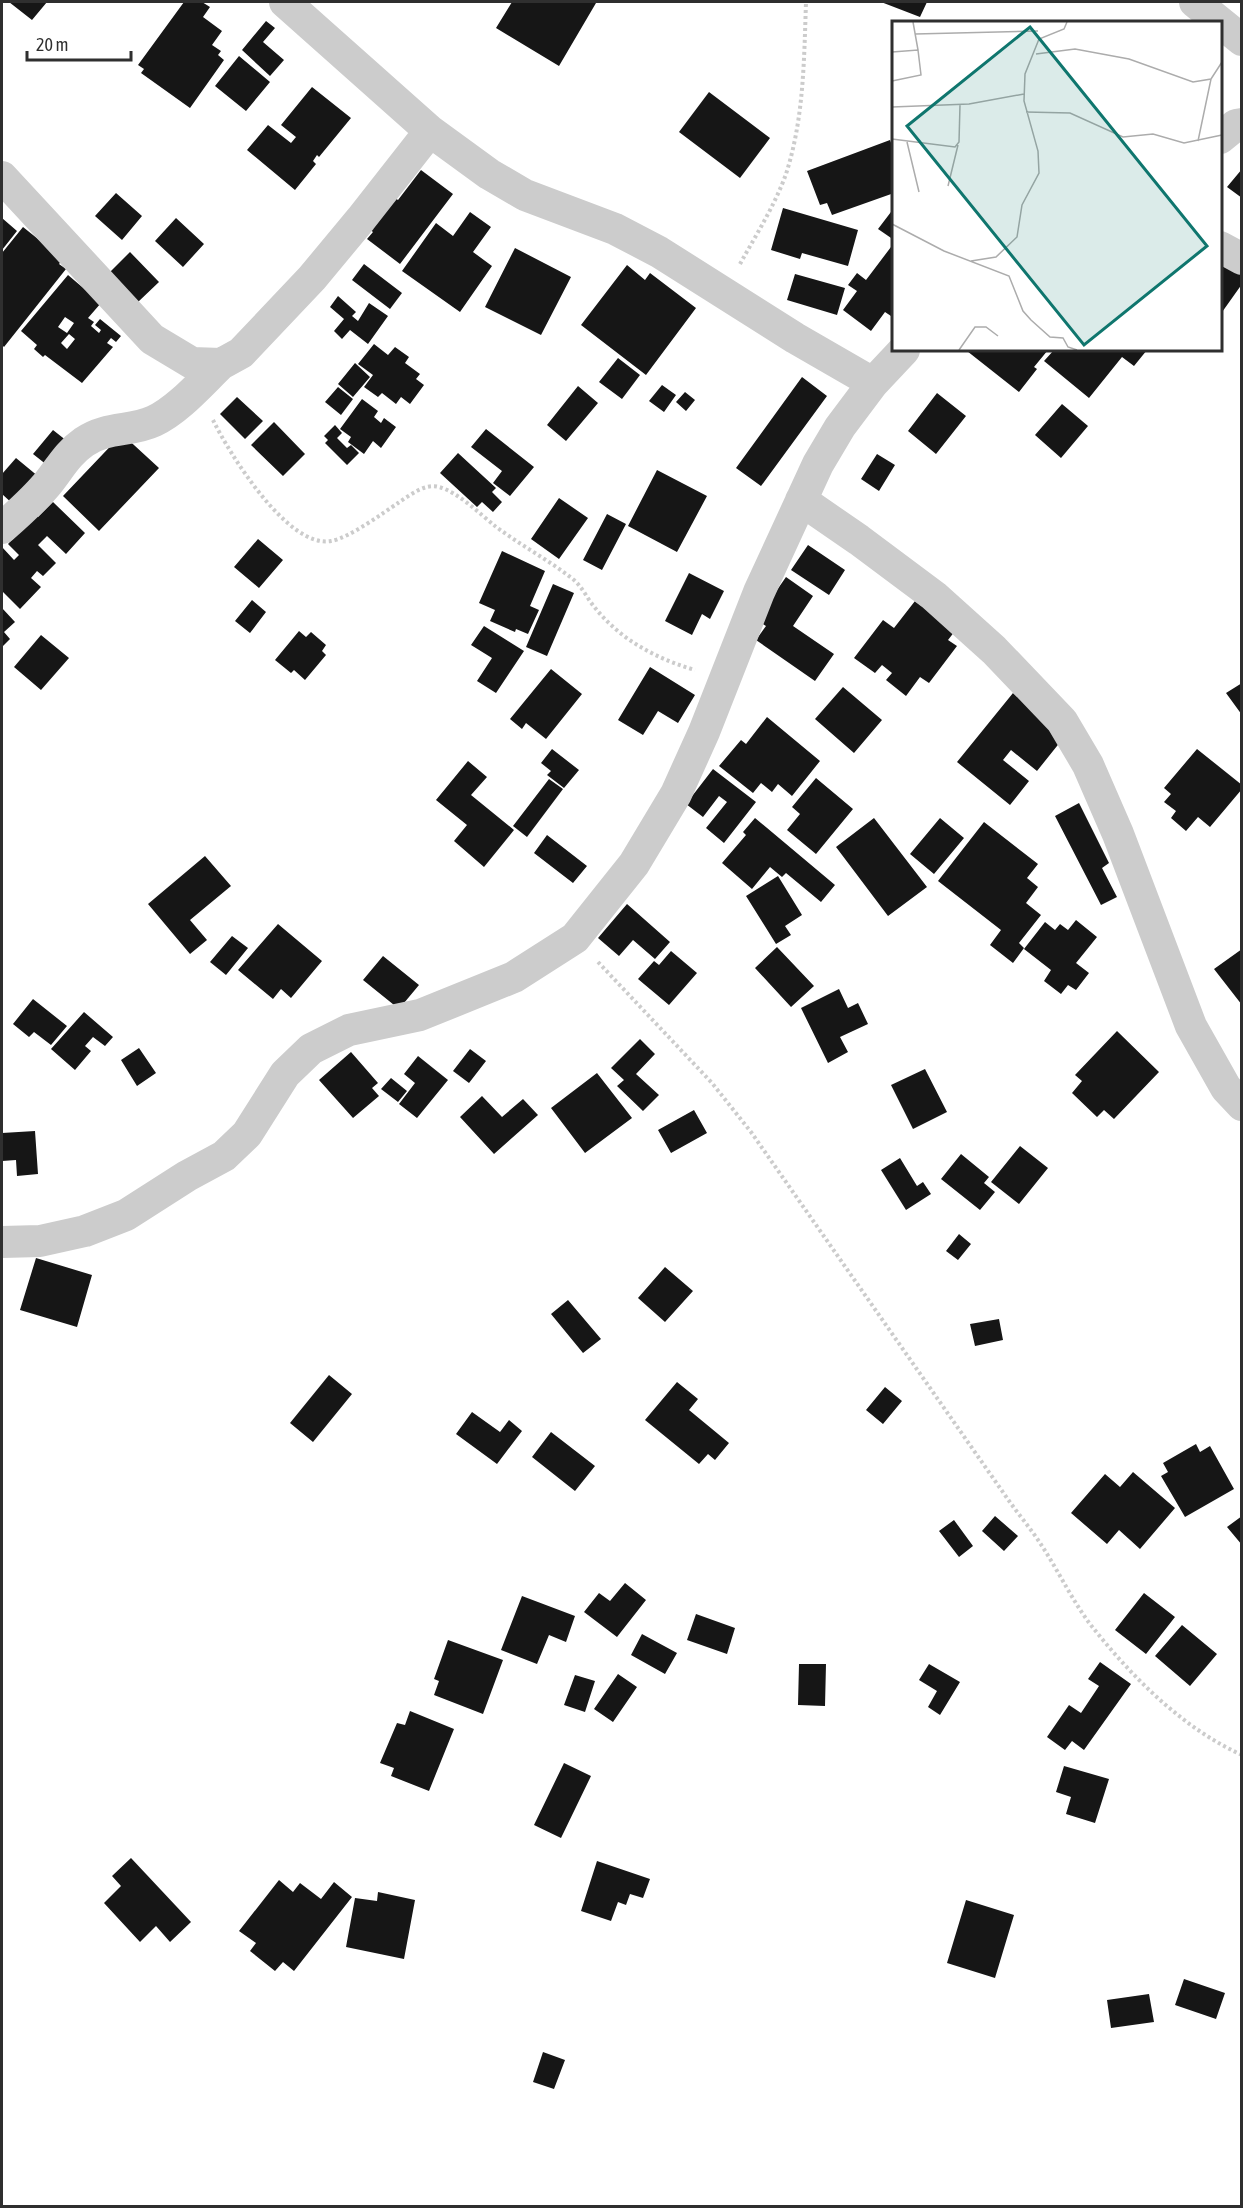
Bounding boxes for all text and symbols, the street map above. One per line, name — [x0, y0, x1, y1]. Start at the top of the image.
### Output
inset map — [892, 21, 1222, 351]
scale bar — [27, 24, 130, 62]
text: 20 m — [36, 34, 68, 55]

